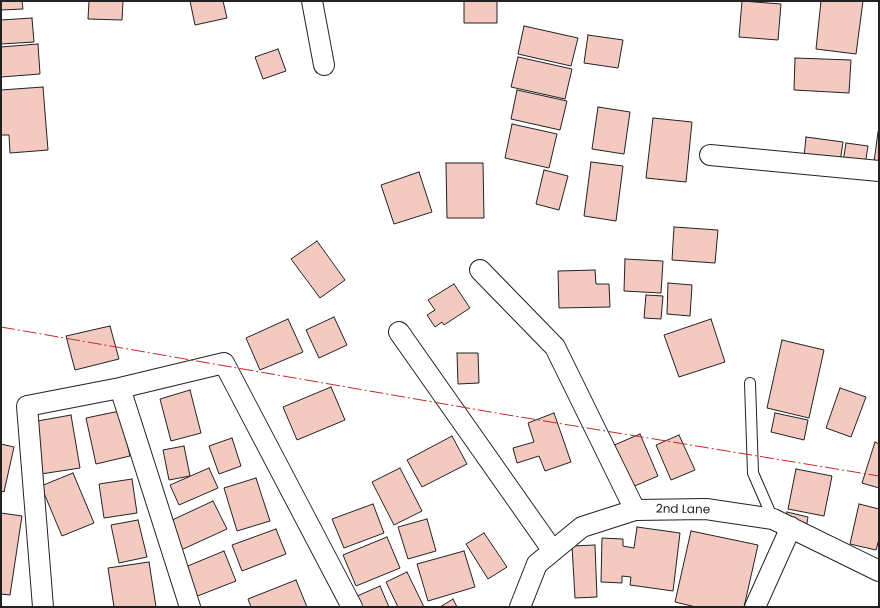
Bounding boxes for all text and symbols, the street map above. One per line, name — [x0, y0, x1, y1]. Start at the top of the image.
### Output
street label: 2nd Lane — [656, 502, 710, 518]

